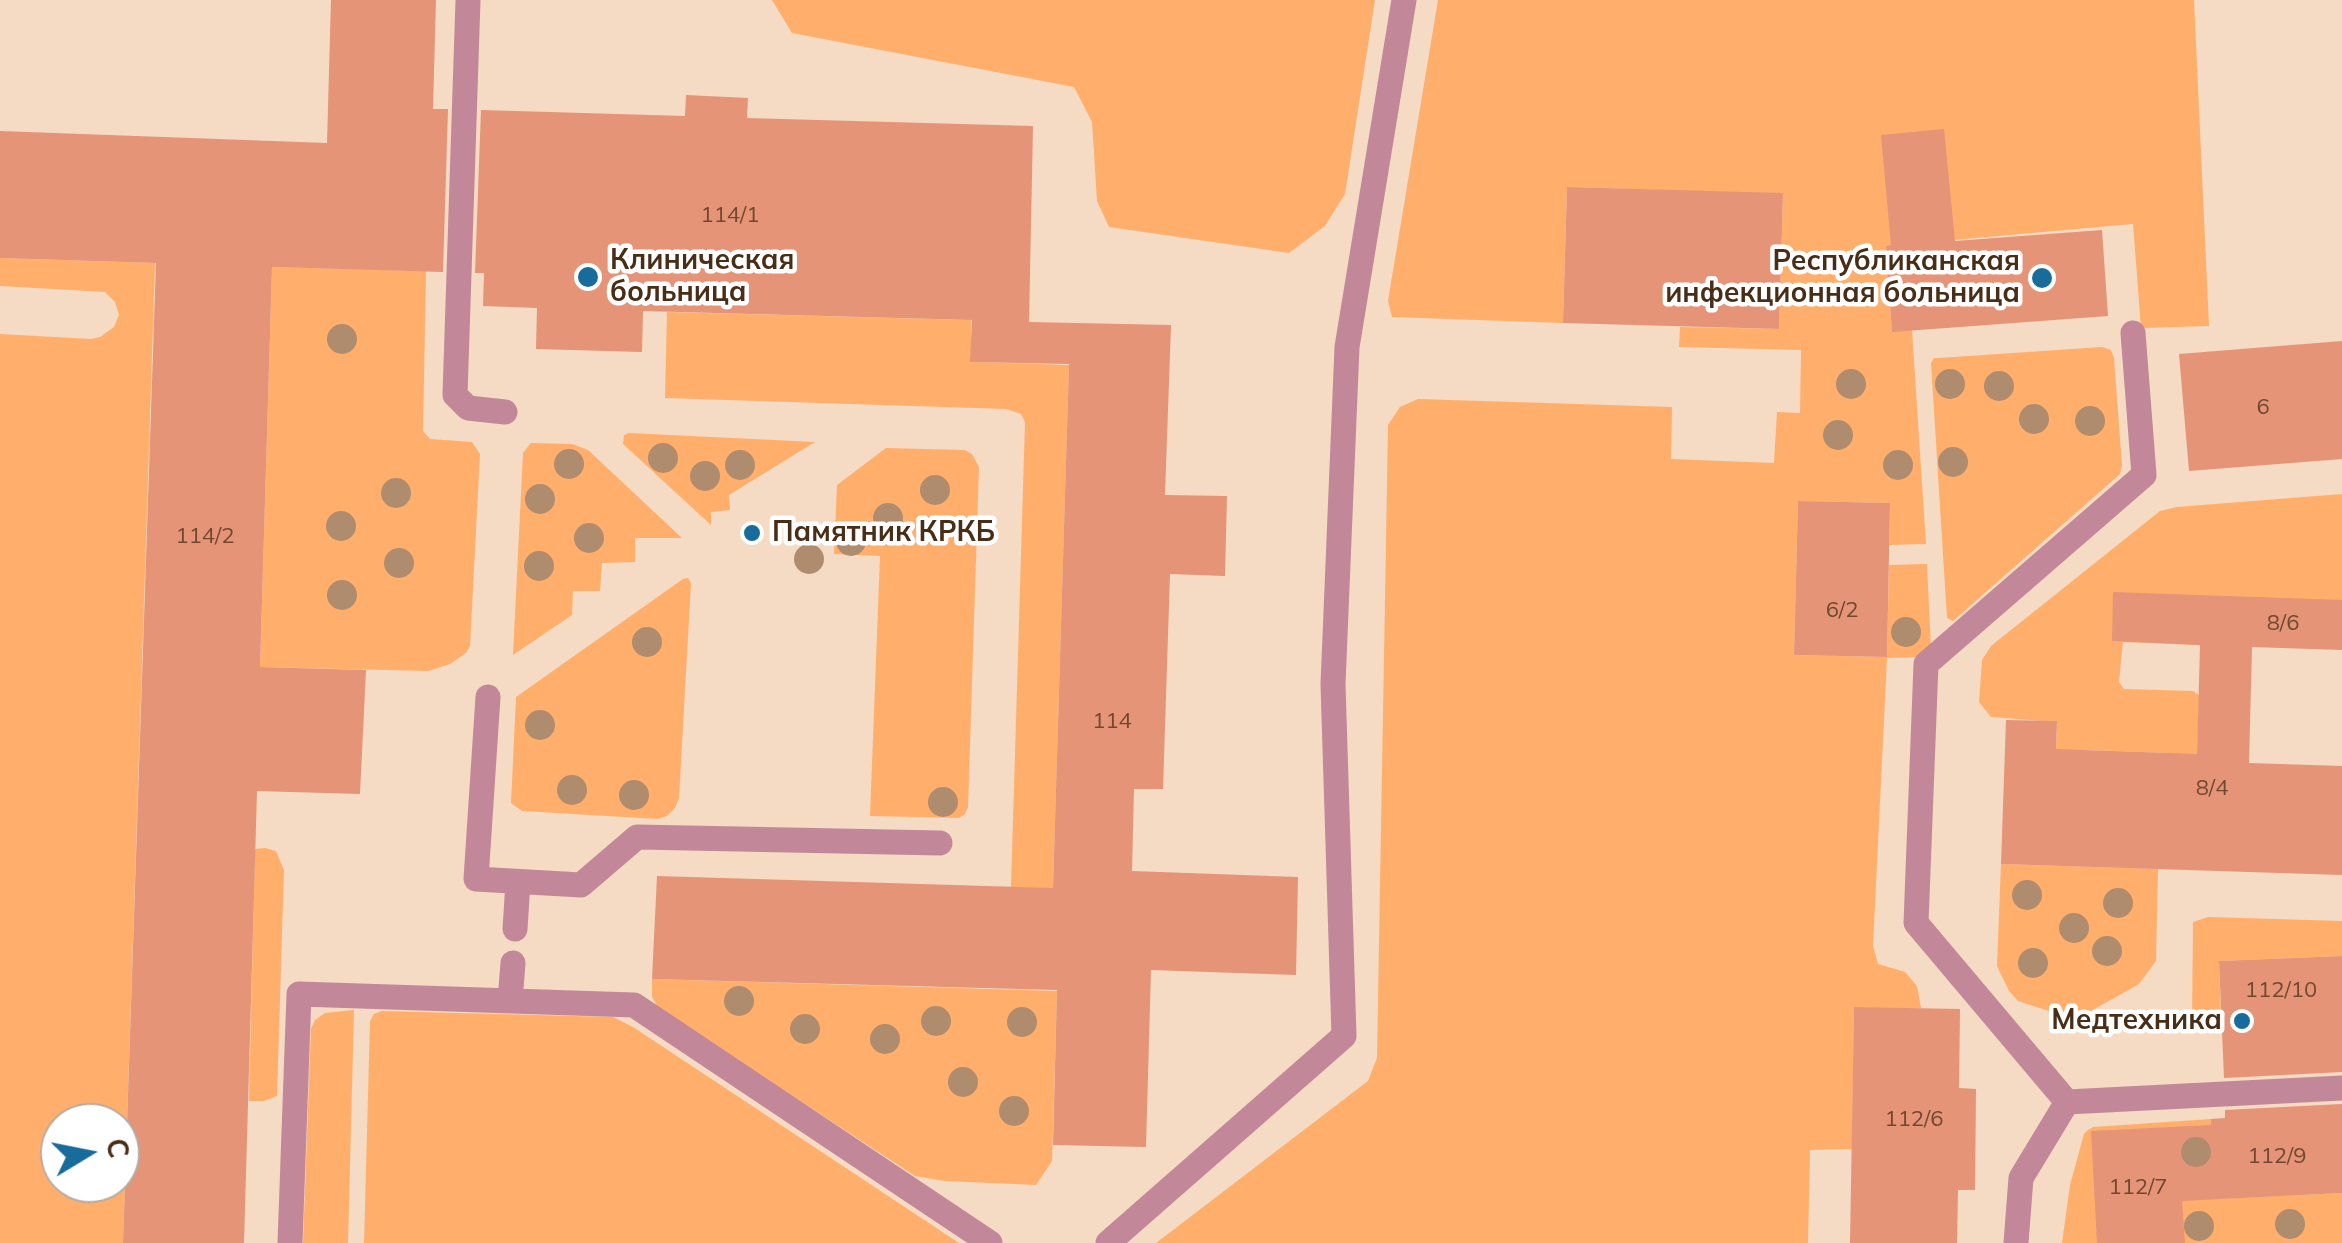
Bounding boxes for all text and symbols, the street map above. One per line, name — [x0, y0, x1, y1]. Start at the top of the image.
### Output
house number: 114/1 — [700, 202, 760, 228]
place label: Клиническая больница — [610, 244, 794, 310]
place label: Республиканская инфекционная больница — [1665, 245, 2020, 311]
marker: Клиническая больница — [575, 264, 601, 290]
marker: Республиканская инфекционная больница — [2029, 265, 2055, 291]
house number: 6 — [2256, 394, 2270, 420]
place label: Памятник КРКБ — [772, 516, 995, 550]
marker: Памятник КРКБ — [741, 522, 763, 544]
house number: 114/2 — [175, 523, 235, 549]
house number: 6/2 — [1826, 597, 1858, 623]
house number: 8/6 — [2267, 610, 2299, 636]
house number: 114 — [1092, 708, 1132, 734]
house number: 8/4 — [2196, 775, 2228, 801]
house number: 112/10 — [2245, 977, 2317, 1003]
place label: Медтехника — [2051, 1004, 2222, 1038]
marker: Медтехника — [2231, 1010, 2253, 1032]
north arrow — [40, 1103, 140, 1203]
house number: 112/6 — [1884, 1106, 1944, 1132]
text: С — [99, 1136, 137, 1161]
house number: 112/9 — [2247, 1143, 2307, 1169]
house number: 112/7 — [2108, 1174, 2168, 1200]

